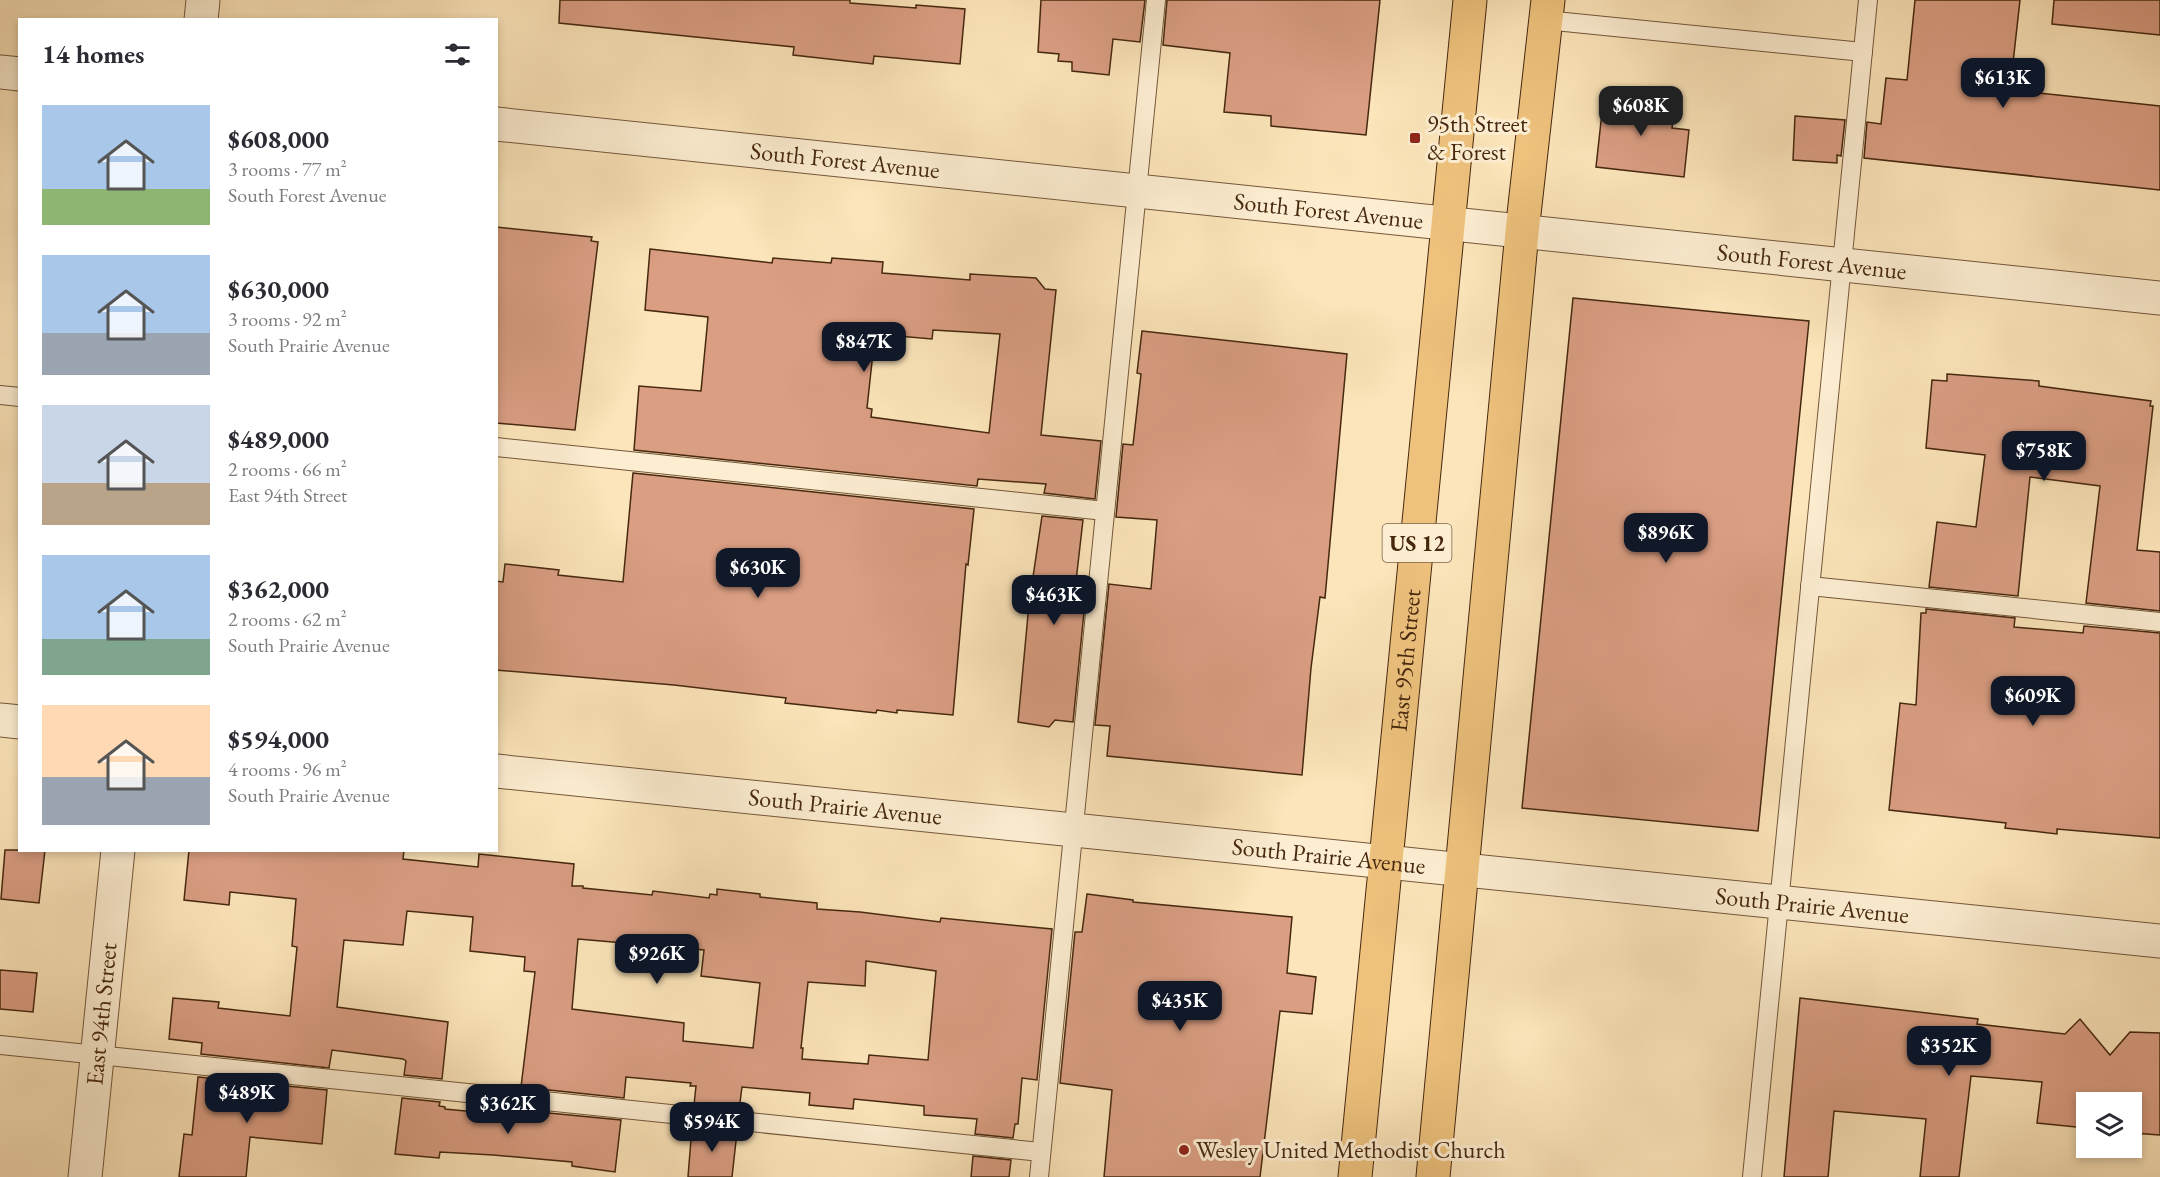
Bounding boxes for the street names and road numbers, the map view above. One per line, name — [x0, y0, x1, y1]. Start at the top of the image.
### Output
street label: South Forest Avenue — [749, 135, 941, 185]
street label: South Forest Avenue — [1232, 185, 1425, 236]
street label: South Forest Avenue — [1716, 236, 1908, 286]
road number: US 12 — [1382, 524, 1452, 562]
street label: East 95th Street — [1383, 587, 1427, 733]
street label: South Prairie Avenue — [747, 781, 943, 831]
street label: South Prairie Avenue — [1231, 830, 1427, 881]
street label: South Prairie Avenue — [1714, 880, 1910, 930]
street label: East 94th Street — [78, 941, 124, 1087]

